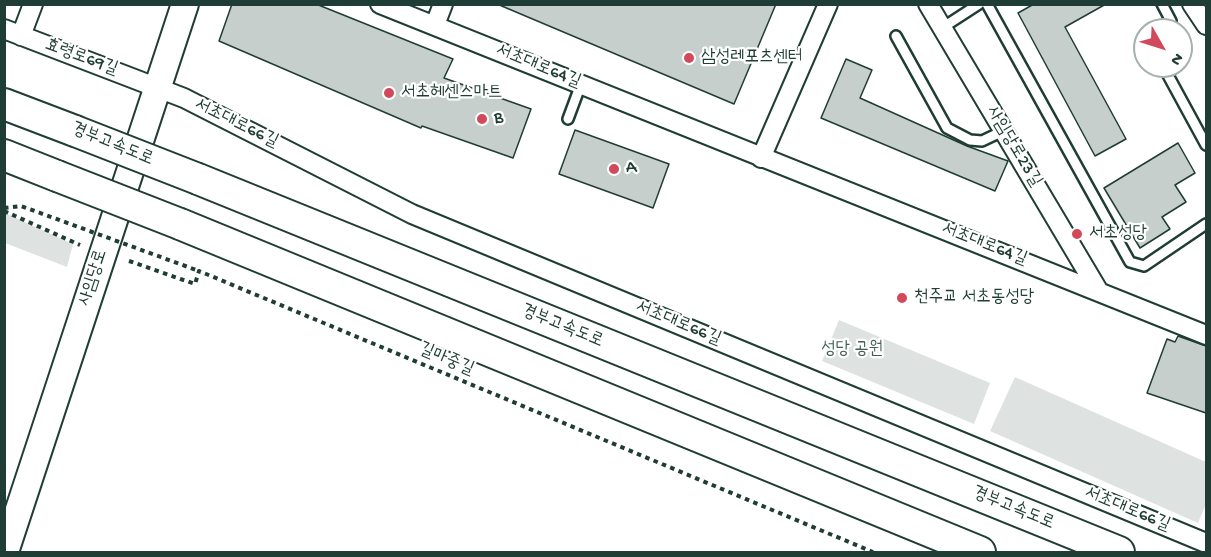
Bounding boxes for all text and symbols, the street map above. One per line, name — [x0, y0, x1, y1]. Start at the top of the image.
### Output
north arrow — [1133, 18, 1193, 78]
street label: 효령로69길 — [42, 35, 120, 81]
street label: 서초대로64길 — [492, 40, 584, 94]
place label: 삼성레포츠센터 — [701, 47, 802, 69]
text: N — [1165, 48, 1186, 68]
marker: 삼성레포츠센터 — [682, 51, 696, 65]
place label: 서초헤센스마트 — [401, 82, 502, 104]
marker: 서초헤센스마트 — [382, 86, 396, 100]
street label: 서초대로66길 — [191, 94, 281, 154]
street label: 사임당로23길 — [980, 103, 1046, 191]
place label: B — [494, 108, 503, 130]
marker: B — [475, 112, 489, 126]
street label: 경부고속도로 — [68, 119, 156, 171]
place label: A — [626, 158, 637, 180]
marker: A — [607, 162, 621, 176]
street label: 서초대로64길 — [938, 219, 1030, 271]
place label: 서초성당 — [1089, 223, 1147, 245]
marker: 서초성당 — [1070, 227, 1084, 241]
street label: 사임당로 — [75, 247, 113, 309]
place label: 천주교 서초동성당 — [914, 287, 1034, 309]
marker: 천주교 서초동성당 — [895, 291, 909, 305]
street label: 서초대로66길 — [632, 297, 724, 351]
street label: 경부고속도로 — [518, 301, 606, 353]
street label: 길마중길 — [415, 339, 477, 381]
park label: 성당 공원 — [821, 339, 883, 361]
street label: 경부고속도로 — [969, 483, 1057, 535]
street label: 서초대로66길 — [1081, 483, 1173, 537]

